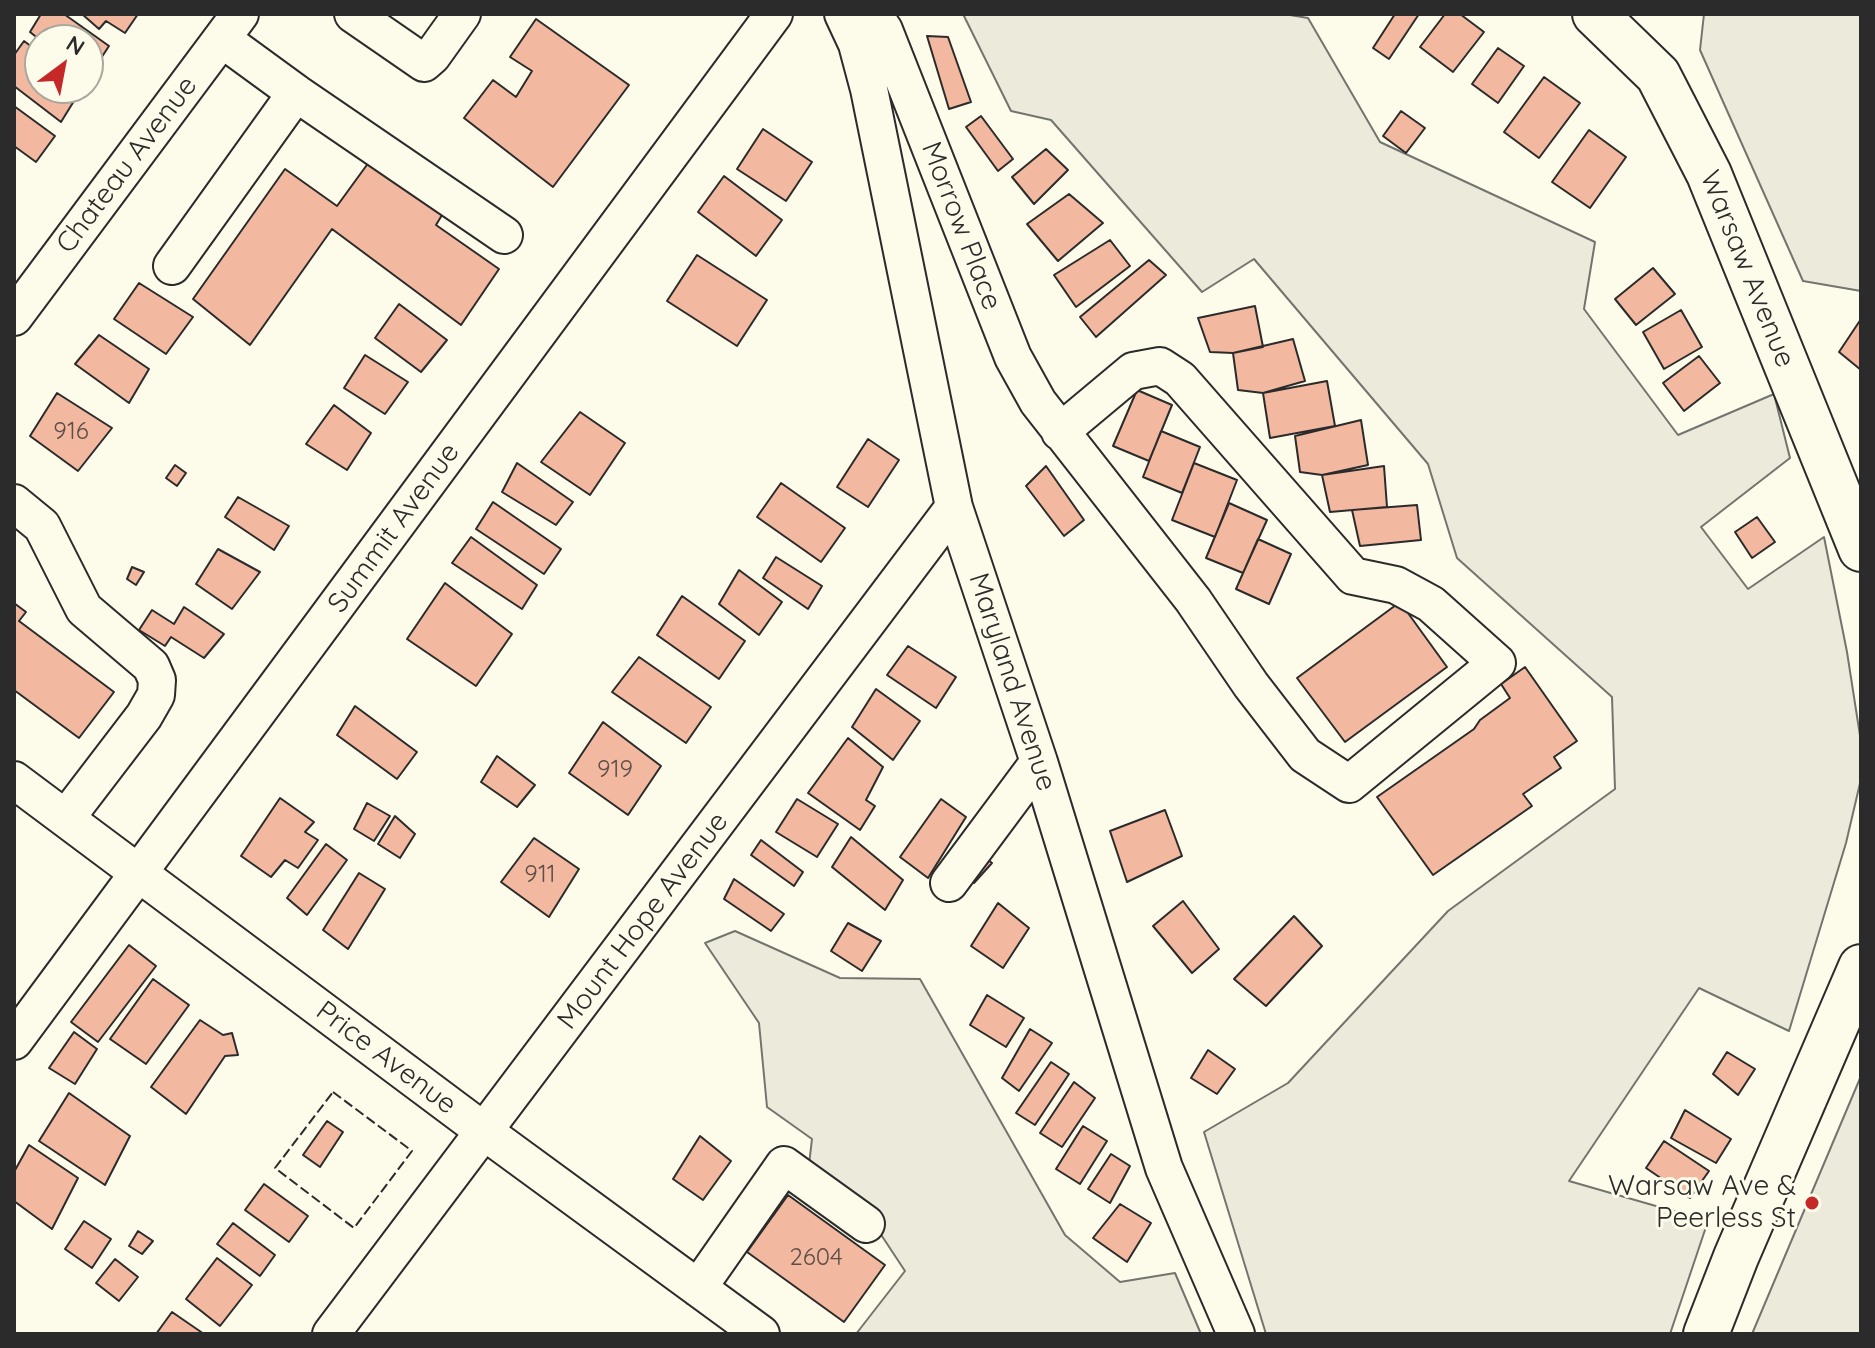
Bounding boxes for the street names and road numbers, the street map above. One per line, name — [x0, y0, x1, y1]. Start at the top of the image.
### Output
street label: Chateau Avenue — [50, 70, 204, 260]
street label: Morrow Place — [914, 137, 1008, 315]
street label: Warsaw Avenue — [1692, 166, 1802, 372]
street label: Summit Avenue — [321, 437, 467, 619]
street label: Maryland Avenue — [961, 569, 1063, 795]
street label: Mount Hope Avenue — [551, 806, 735, 1036]
street label: Price Avenue — [309, 994, 463, 1122]

